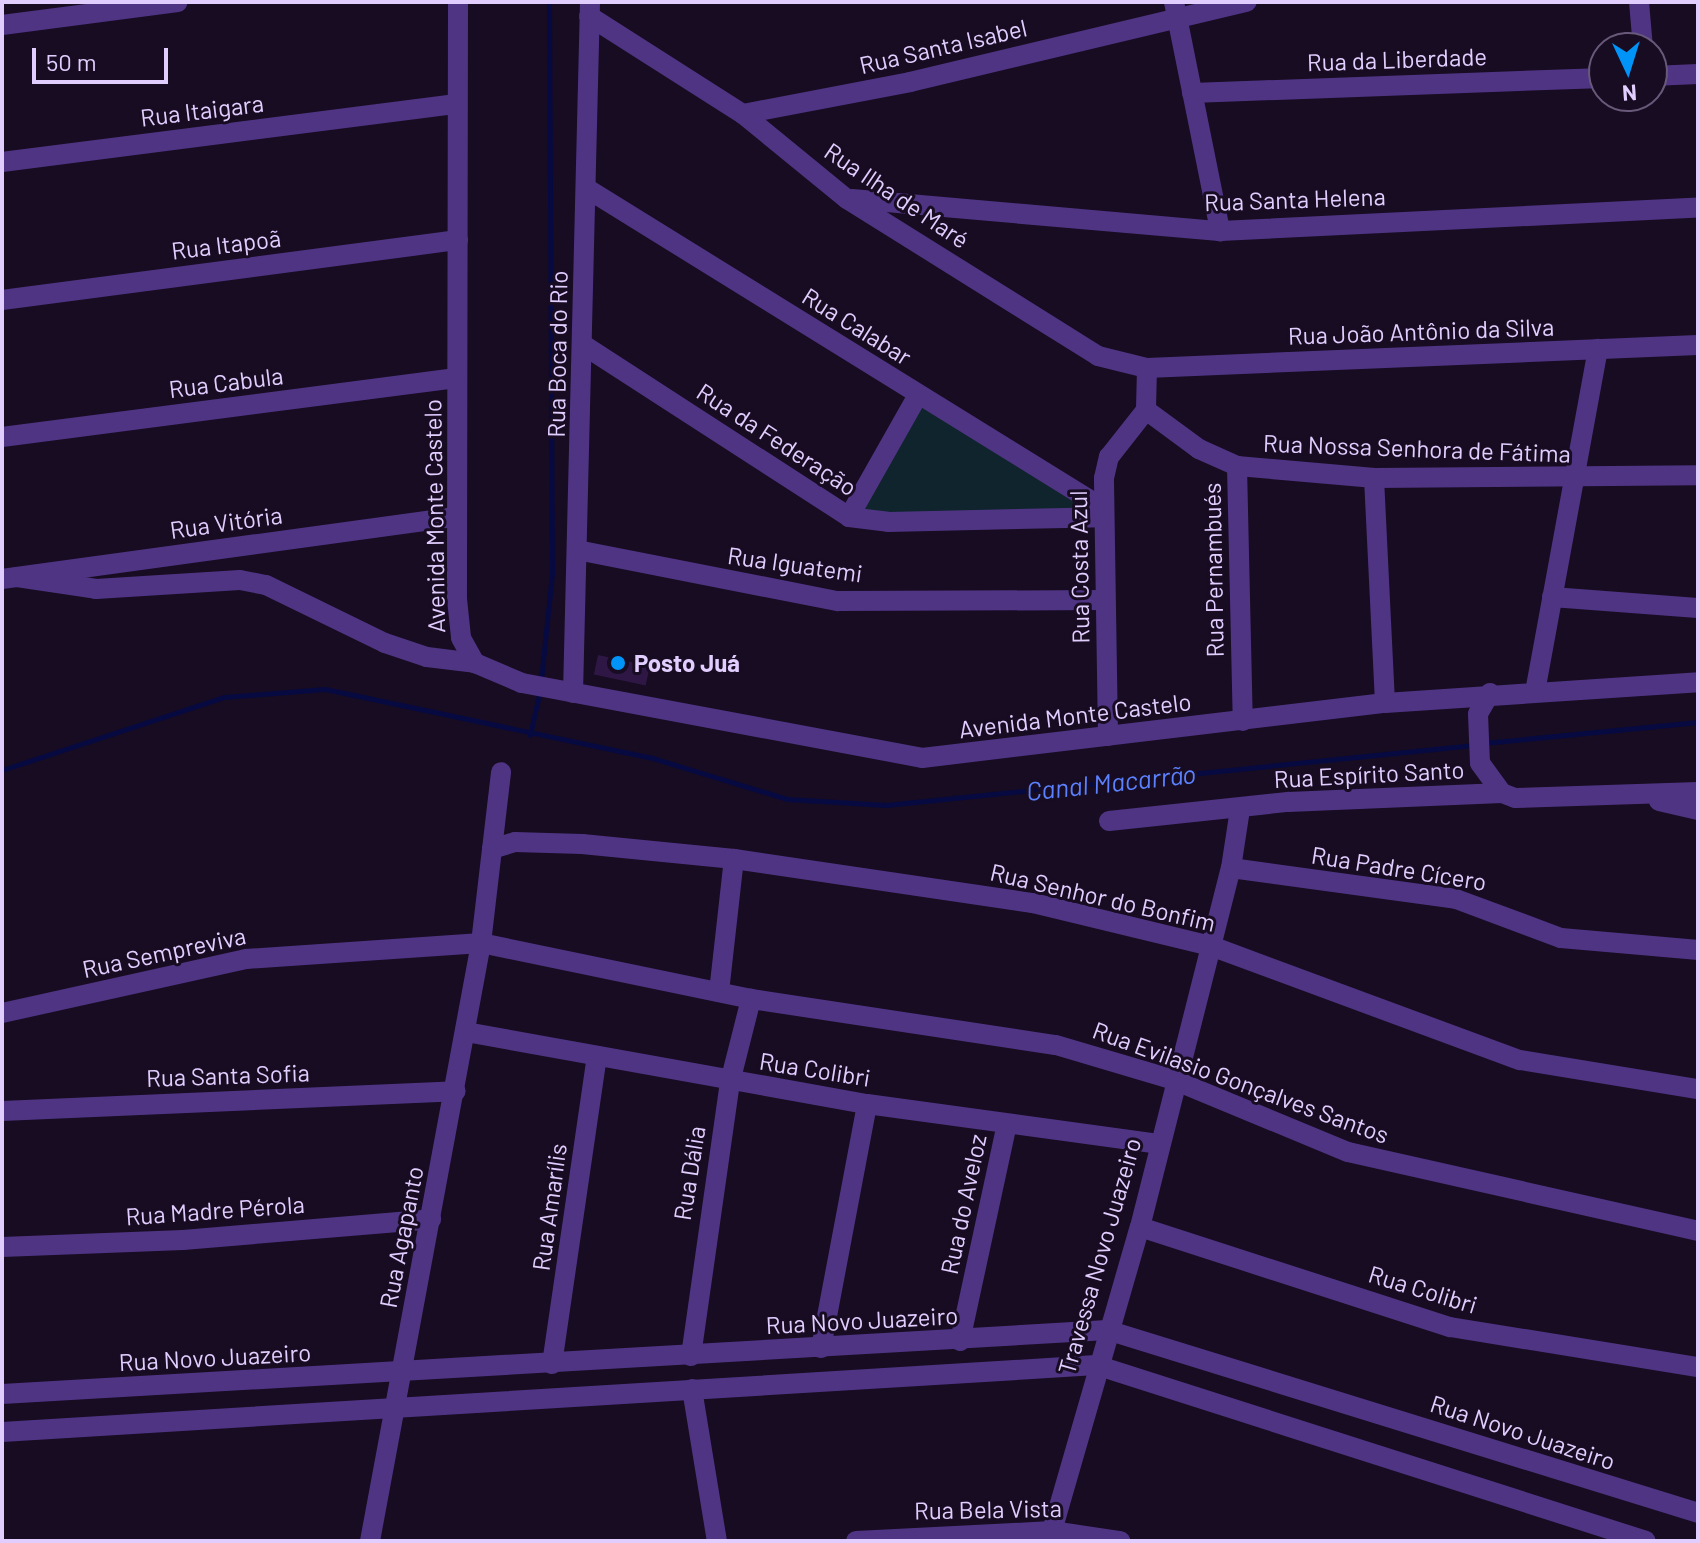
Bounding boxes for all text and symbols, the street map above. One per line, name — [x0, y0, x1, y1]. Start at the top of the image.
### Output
street label: Rua Santa Isabel — [857, 13, 1029, 79]
scale bar — [36, 32, 172, 82]
north arrow — [1588, 32, 1668, 112]
street label: Rua da Liberdade — [1306, 41, 1488, 77]
text: 50 m — [46, 47, 97, 76]
text: N — [1621, 80, 1638, 107]
street label: Rua Itaigara — [139, 88, 265, 132]
street label: Rua Ilha de Maré — [819, 136, 975, 254]
street label: Rua Santa Helena — [1204, 181, 1386, 217]
street label: Rua Itapoã — [170, 223, 282, 265]
street label: Rua Boca do Rio — [541, 270, 573, 438]
street label: Rua Calabar — [797, 281, 917, 371]
street label: Rua João Antônio da Silva — [1287, 312, 1555, 350]
street label: Rua Cabula — [167, 361, 285, 403]
street label: Rua da Federação — [692, 377, 862, 501]
street label: Avenida Monte Castelo — [418, 399, 450, 633]
street label: Rua Nossa Senhora de Fátima — [1263, 428, 1571, 468]
street label: Rua Pernambués — [1197, 482, 1229, 658]
street label: Rua Costa Azul — [1063, 490, 1095, 644]
street label: Rua Vitória — [168, 500, 284, 544]
street label: Rua Iguatemi — [726, 540, 864, 588]
place label: Posto Juá — [634, 649, 740, 677]
marker: Posto Juá — [609, 654, 627, 672]
street label: Avenida Monte Castelo — [957, 686, 1193, 744]
street label: Rua Espírito Santo — [1273, 755, 1465, 793]
water label: Canal Macarrão — [1025, 758, 1197, 806]
street label: Rua Padre Cícero — [1309, 840, 1489, 896]
street label: Rua Senhor do Bonfim — [988, 857, 1218, 937]
street label: Rua Sempreviva — [80, 921, 248, 983]
street label: Rua Evilasio Gonçalves Santos — [1089, 1015, 1393, 1149]
street label: Rua Colibri — [758, 1046, 872, 1092]
street label: Rua Santa Sofia — [146, 1058, 310, 1092]
street label: Rua Dália — [667, 1124, 711, 1222]
street label: Rua do Aveloz — [934, 1131, 992, 1277]
street label: Travessa Novo Juazeiro — [1051, 1135, 1147, 1377]
street label: Rua Amarílis — [526, 1141, 572, 1273]
street label: Rua Agapanto — [373, 1164, 429, 1310]
street label: Rua Madre Pérola — [125, 1189, 305, 1231]
street label: Rua Colibri — [1365, 1259, 1481, 1319]
street label: Rua Novo Juazeiro — [765, 1301, 959, 1339]
street label: Rua Novo Juazeiro — [118, 1338, 312, 1376]
street label: Rua Novo Juazeiro — [1427, 1389, 1619, 1475]
street label: Rua Bela Vista — [914, 1493, 1062, 1525]

